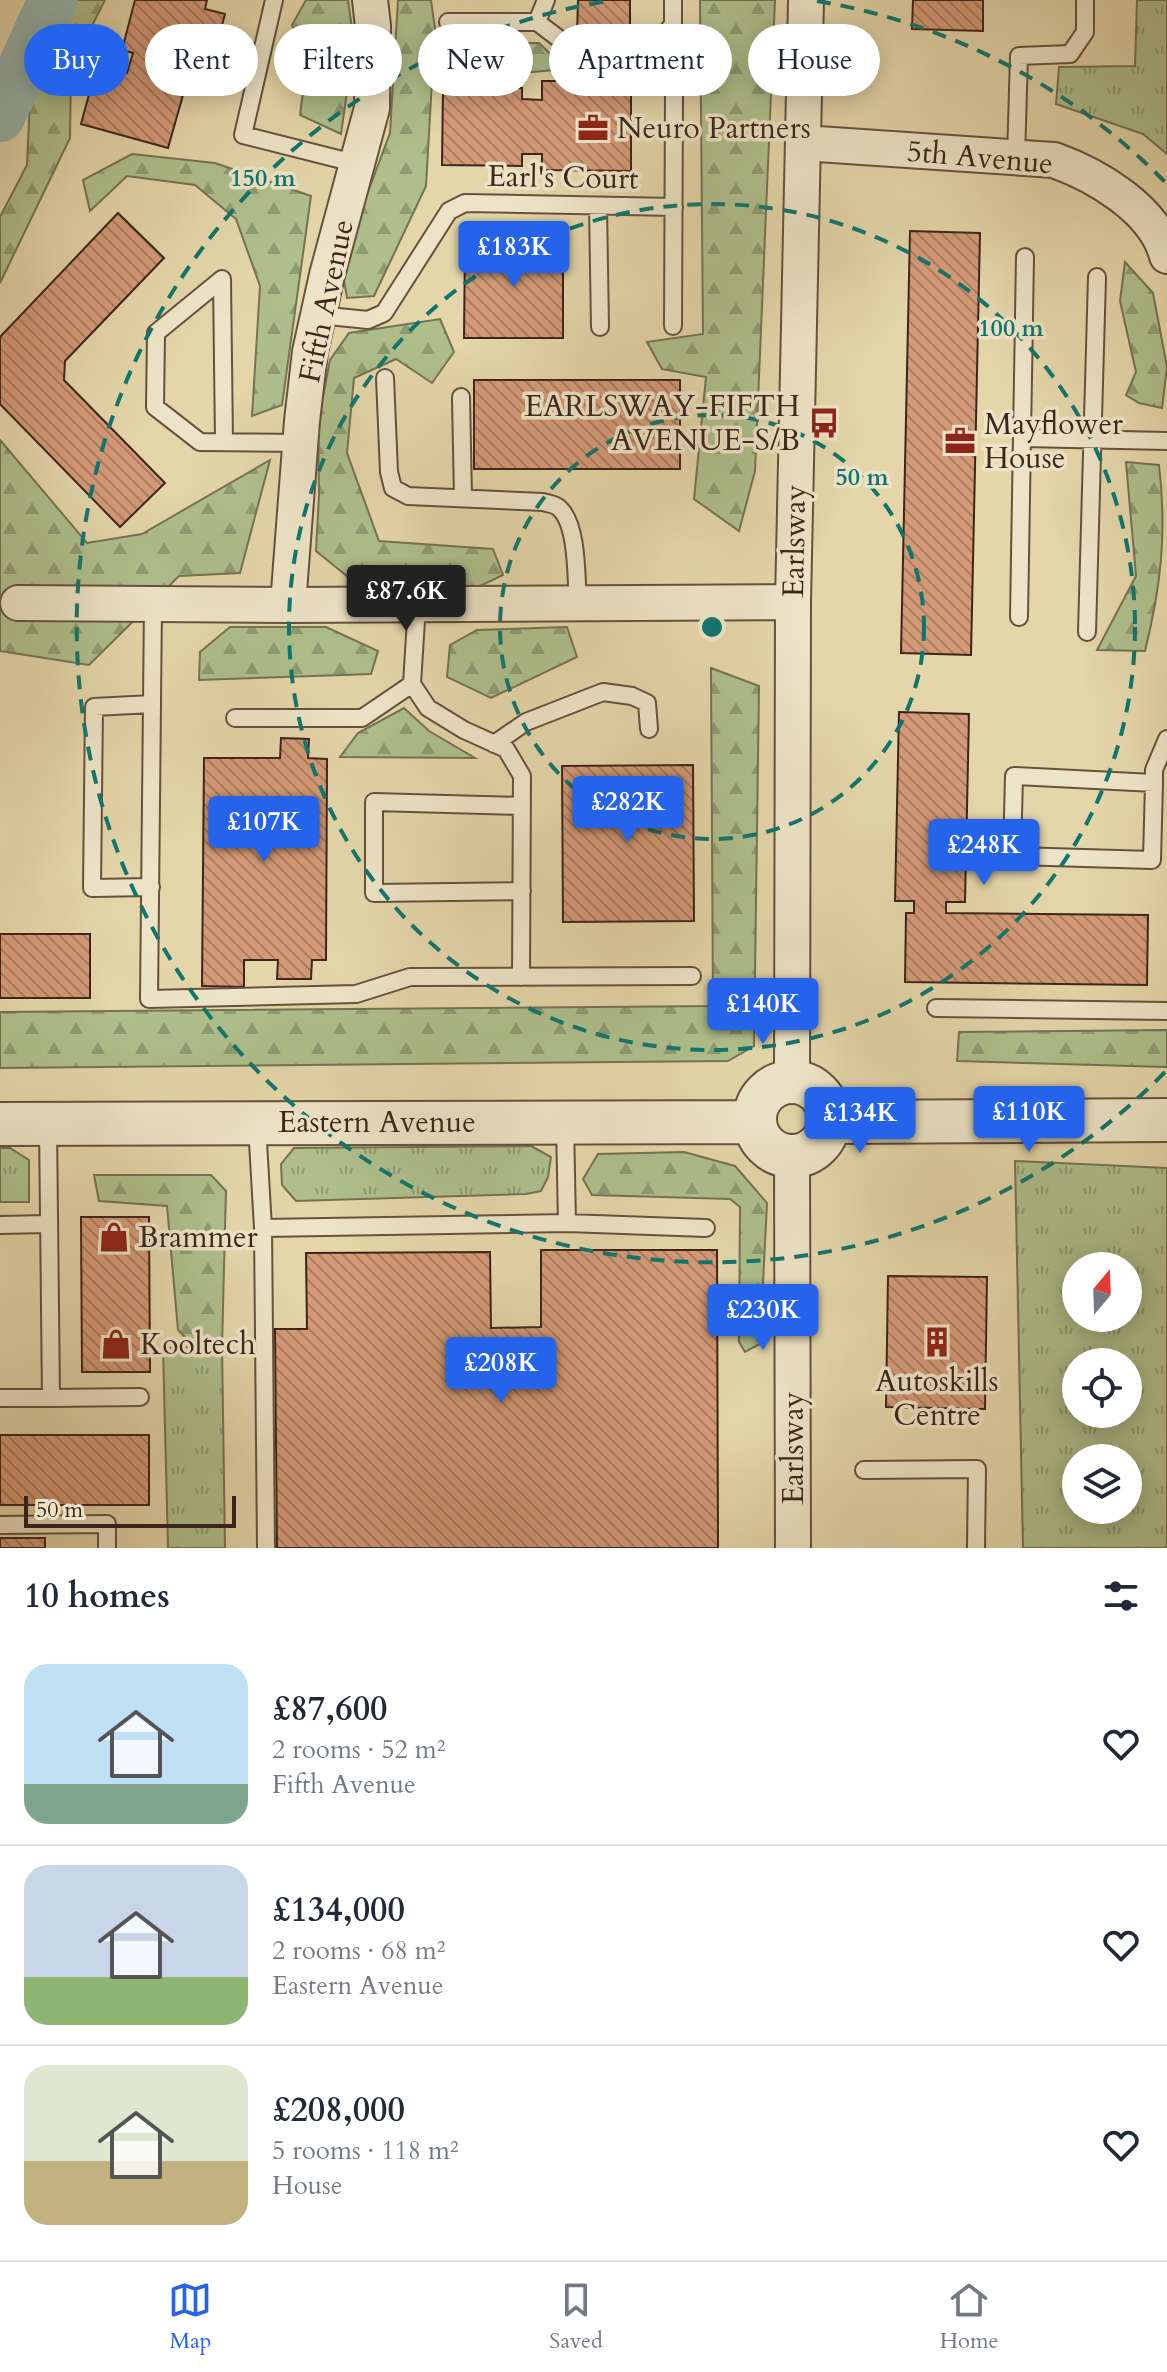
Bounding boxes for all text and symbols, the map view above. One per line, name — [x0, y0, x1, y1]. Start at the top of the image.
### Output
chip: Buy — [24, 24, 129, 96]
chip: Rent — [145, 24, 258, 96]
chip: Filters — [274, 24, 402, 96]
chip: New — [418, 24, 533, 96]
chip: Apartment — [549, 24, 732, 96]
chip: House — [748, 24, 880, 96]
place label: Neuro Partners — [617, 108, 811, 149]
office icon: Neuro Partners — [576, 111, 610, 145]
street label: 5th Avenue — [905, 131, 1055, 184]
street label: Earl's Court — [487, 156, 639, 199]
text: 150 m — [230, 162, 297, 195]
street label: Fifth Avenue — [289, 216, 364, 387]
pin: £183K — [458, 221, 570, 289]
text: £183K — [476, 229, 552, 264]
text: 100 m — [978, 312, 1045, 345]
place label: EARLSWAY-FIFTH AVENUE-S/B — [524, 386, 800, 461]
place label: Mayflower House — [984, 404, 1123, 479]
bus stop icon: EARLSWAY-FIFTH AVENUE-S/B — [807, 406, 841, 440]
office icon: Mayflower House — [943, 424, 977, 458]
text: 50 m — [835, 461, 889, 494]
street label: Earlsway — [773, 484, 816, 598]
pin: £87.6K — [341, 565, 471, 633]
text: £87.6K — [365, 573, 447, 608]
centre of rings — [698, 613, 726, 641]
pin: £282K — [572, 776, 684, 844]
text: £282K — [590, 784, 666, 819]
pin: £107K — [208, 796, 320, 864]
text: £107K — [226, 804, 302, 839]
pin: £248K — [928, 819, 1040, 887]
text: £248K — [946, 827, 1022, 862]
pin: £140K — [707, 978, 819, 1046]
text: £140K — [725, 986, 801, 1021]
pin: £110K — [973, 1086, 1085, 1154]
pin: £134K — [804, 1087, 916, 1155]
text: £110K — [991, 1094, 1067, 1129]
text: £134K — [822, 1095, 898, 1130]
street label: Eastern Avenue — [278, 1102, 476, 1143]
place label: Brammer — [138, 1217, 258, 1258]
shop icon: Brammer — [97, 1220, 131, 1254]
north arrow — [1062, 1252, 1142, 1332]
map controls — [1062, 1252, 1142, 1524]
pin: £230K — [707, 1284, 819, 1352]
text: £230K — [725, 1292, 801, 1327]
place label: Kooltech — [140, 1324, 256, 1365]
building icon: Autoskills Centre — [920, 1325, 954, 1359]
shop icon: Kooltech — [99, 1327, 133, 1361]
pin: £208K — [445, 1337, 557, 1405]
text: £208K — [463, 1345, 539, 1380]
button: locate — [1062, 1348, 1142, 1428]
place label: Autoskills Centre — [875, 1361, 999, 1436]
street label: Earlsway — [773, 1391, 814, 1504]
button: layers — [1062, 1444, 1142, 1524]
scale bar — [24, 1492, 236, 1528]
text: 50 m — [36, 1495, 83, 1525]
text: 10 homes — [24, 1573, 170, 1619]
icon: filters — [1099, 1574, 1143, 1618]
text: £87,600 — [272, 1686, 387, 1732]
icon: home — [88, 1696, 184, 1792]
icon: heart — [1099, 1722, 1143, 1766]
text: 2 rooms · 52 m² — [272, 1732, 445, 1767]
text: Fifth Avenue — [272, 1767, 416, 1802]
text: £134,000 — [272, 1887, 405, 1933]
icon: home — [88, 1897, 184, 1993]
icon: heart — [1099, 1923, 1143, 1967]
text: 2 rooms · 68 m² — [272, 1933, 445, 1968]
text: Eastern Avenue — [272, 1968, 444, 2003]
text: £208,000 — [272, 2087, 405, 2133]
icon: home — [88, 2097, 184, 2193]
icon: heart — [1099, 2123, 1143, 2167]
text: 5 rooms · 118 m² — [272, 2133, 459, 2168]
text: House — [272, 2168, 343, 2203]
tab: Map — [168, 2278, 212, 2356]
tab: Saved — [549, 2278, 603, 2356]
tab: Home — [940, 2278, 999, 2356]

